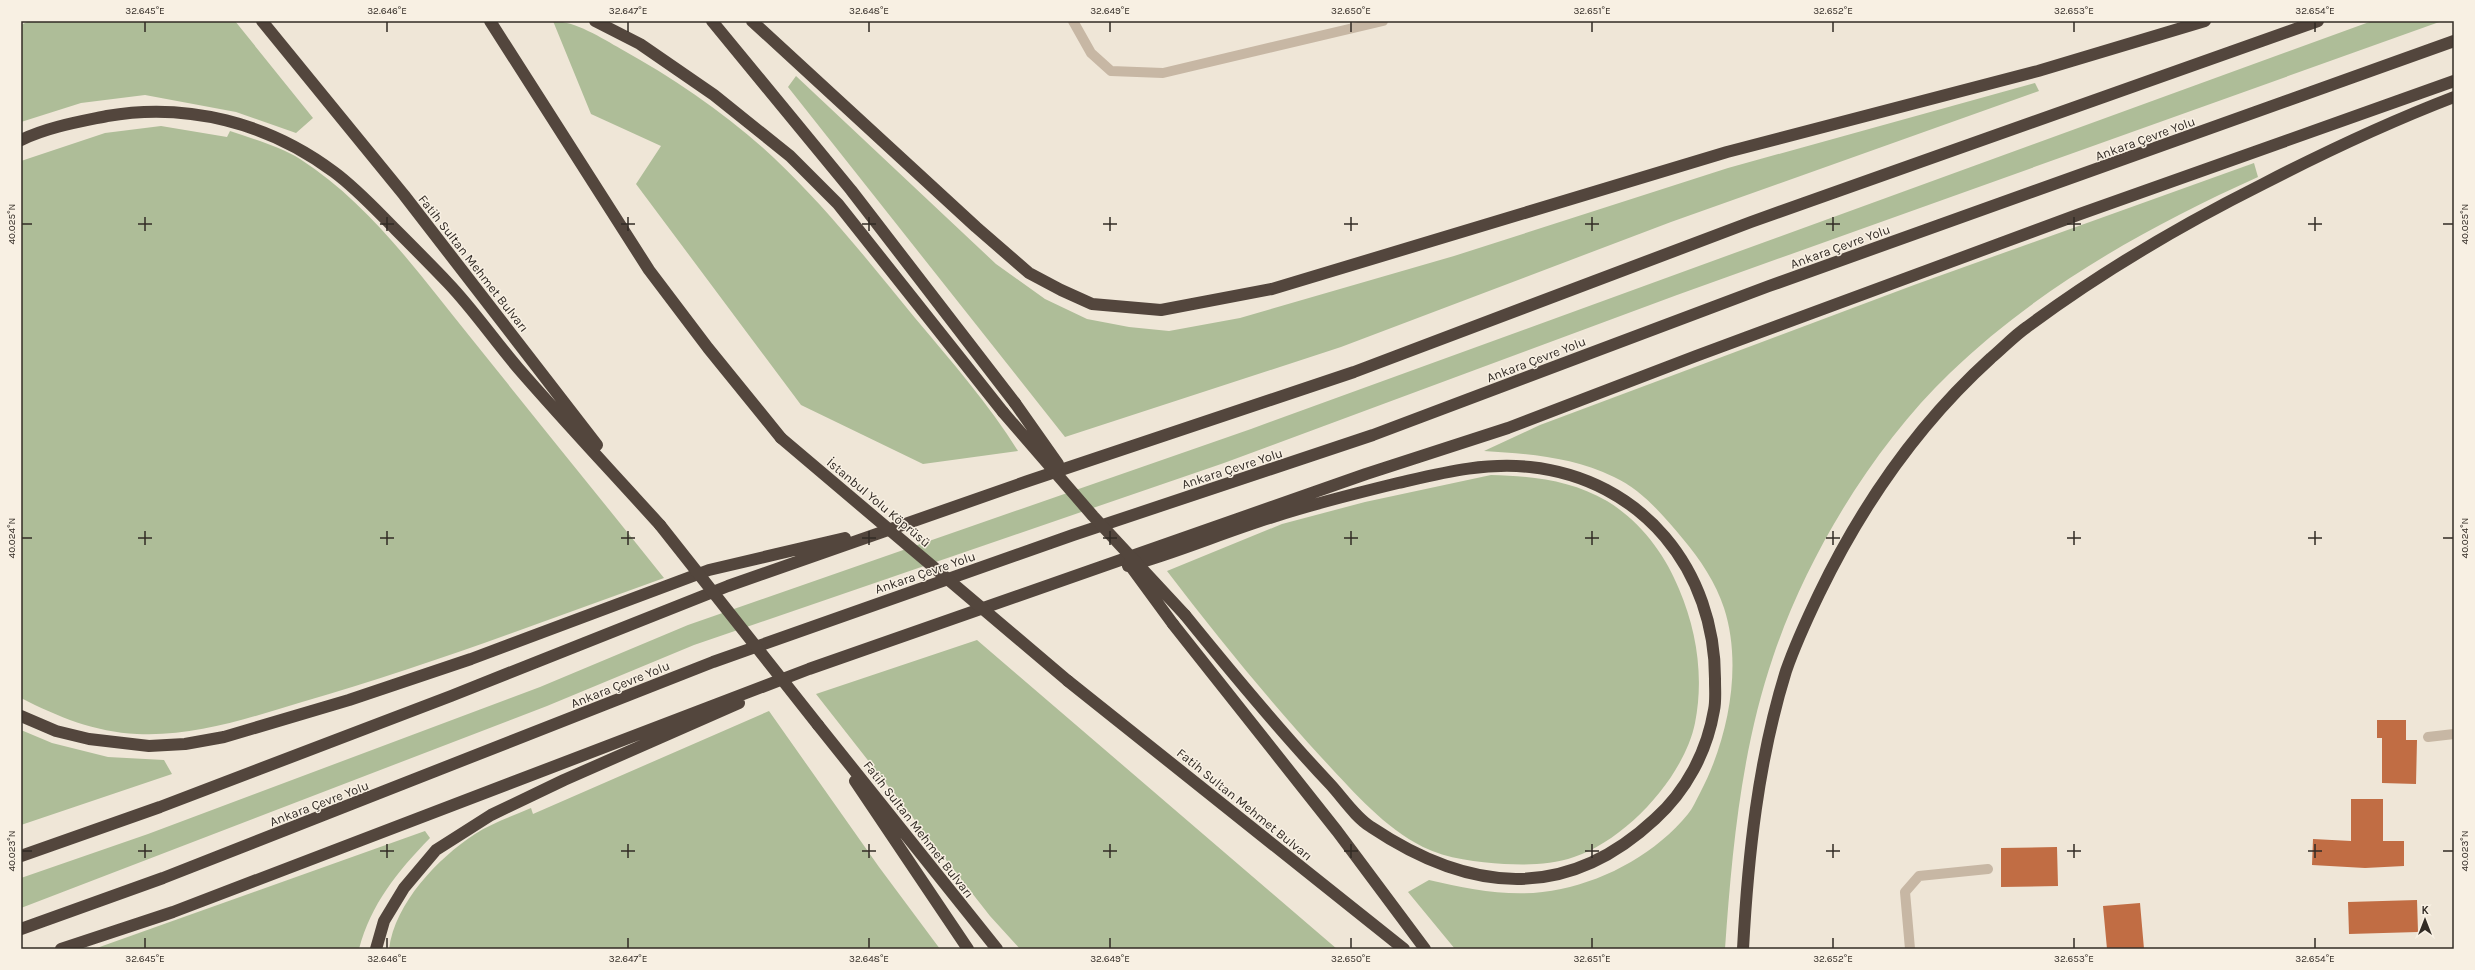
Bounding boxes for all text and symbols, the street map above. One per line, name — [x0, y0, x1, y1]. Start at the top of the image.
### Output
text: 32.645°E — [125, 5, 165, 17]
text: 32.646°E — [367, 5, 407, 17]
text: 32.647°E — [609, 5, 647, 17]
text: 32.648°E — [849, 5, 889, 17]
text: 32.649°E — [1090, 5, 1130, 17]
text: 32.650°E — [1331, 5, 1371, 17]
text: 32.651°E — [1573, 5, 1611, 17]
text: 32.652°E — [1813, 5, 1853, 17]
text: 32.653°E — [2054, 5, 2094, 17]
text: 32.654°E — [2295, 5, 2335, 17]
street label: Ankara Çevre Yolu — [2093, 113, 2197, 164]
street label: Fatih Sultan Mehmet Bulvarı — [415, 192, 532, 335]
text: 40.025°N — [6, 204, 18, 244]
text: 40.025°N — [2459, 204, 2471, 244]
street label: Ankara Çevre Yolu — [1788, 221, 1892, 272]
street label: Ankara Çevre Yolu — [1484, 334, 1588, 385]
street label: Ankara Çevre Yolu — [1180, 445, 1285, 492]
street label: İstanbul Yolu Köprüsü — [824, 455, 933, 550]
text: 40.024°N — [6, 518, 18, 558]
text: 40.024°N — [2459, 518, 2471, 558]
street label: Ankara Çevre Yolu — [873, 548, 977, 597]
street label: Ankara Çevre Yolu — [569, 658, 672, 711]
street label: Fatih Sultan Mehmet Bulvarı — [1174, 745, 1315, 864]
street label: Fatih Sultan Mehmet Bulvarı — [860, 758, 977, 901]
street label: Ankara Çevre Yolu — [267, 778, 371, 829]
text: 40.023°N — [6, 830, 18, 872]
text: 40.023°N — [2459, 830, 2471, 872]
north arrow — [2405, 900, 2445, 940]
text: K — [2421, 904, 2429, 917]
text: 32.645°E — [125, 953, 165, 965]
text: 32.646°E — [367, 953, 407, 965]
text: 32.647°E — [609, 953, 647, 965]
text: 32.648°E — [849, 953, 889, 965]
text: 32.649°E — [1090, 953, 1130, 965]
text: 32.650°E — [1331, 953, 1371, 965]
text: 32.651°E — [1573, 953, 1611, 965]
text: 32.652°E — [1813, 953, 1853, 965]
text: 32.653°E — [2054, 953, 2094, 965]
text: 32.654°E — [2295, 953, 2335, 965]

